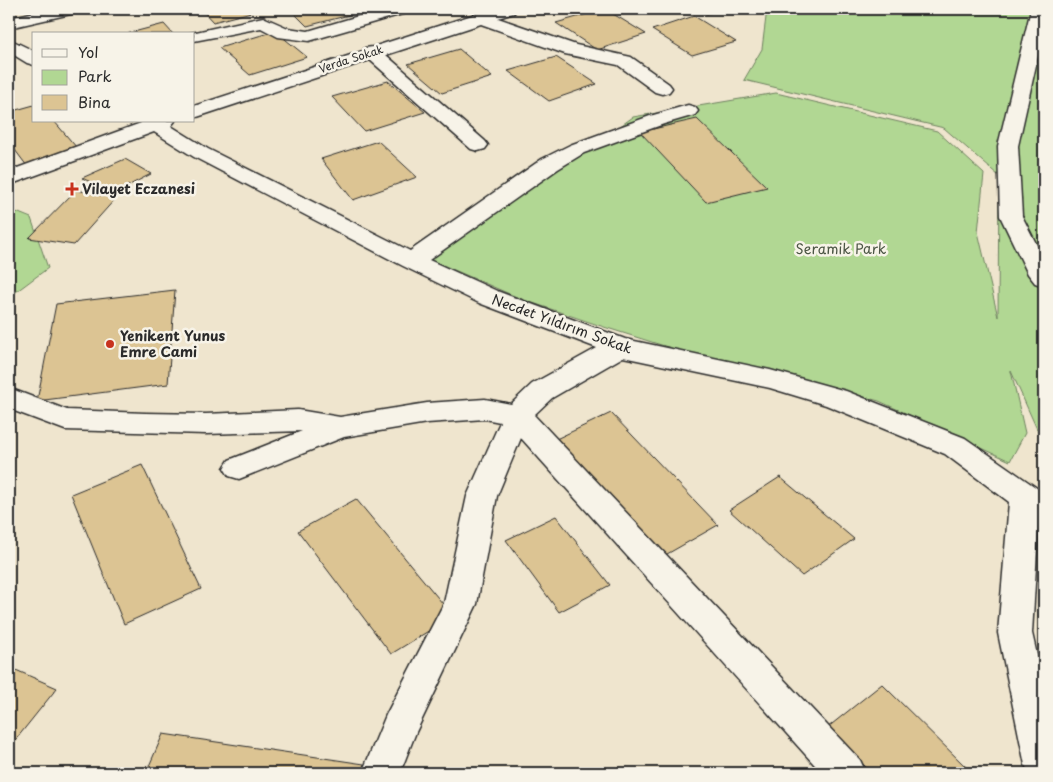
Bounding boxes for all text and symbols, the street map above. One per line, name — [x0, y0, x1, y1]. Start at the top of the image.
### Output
legend — [32, 32, 195, 122]
text: Yol — [78, 40, 99, 63]
street label: Verda Sokak — [316, 40, 386, 77]
text: Park — [78, 64, 112, 87]
text: Bina — [78, 90, 111, 113]
place label: Vilayet Eczanesi — [82, 178, 195, 199]
marker: Vilayet Eczanesi — [66, 183, 78, 195]
park label: Seramik Park — [796, 238, 887, 259]
street label: Necdet Yıldırım Sokak — [489, 288, 635, 359]
place label: Yenikent Yunus Emre Cami — [120, 325, 226, 362]
marker: Yenikent Yunus Emre Cami — [104, 338, 116, 350]

